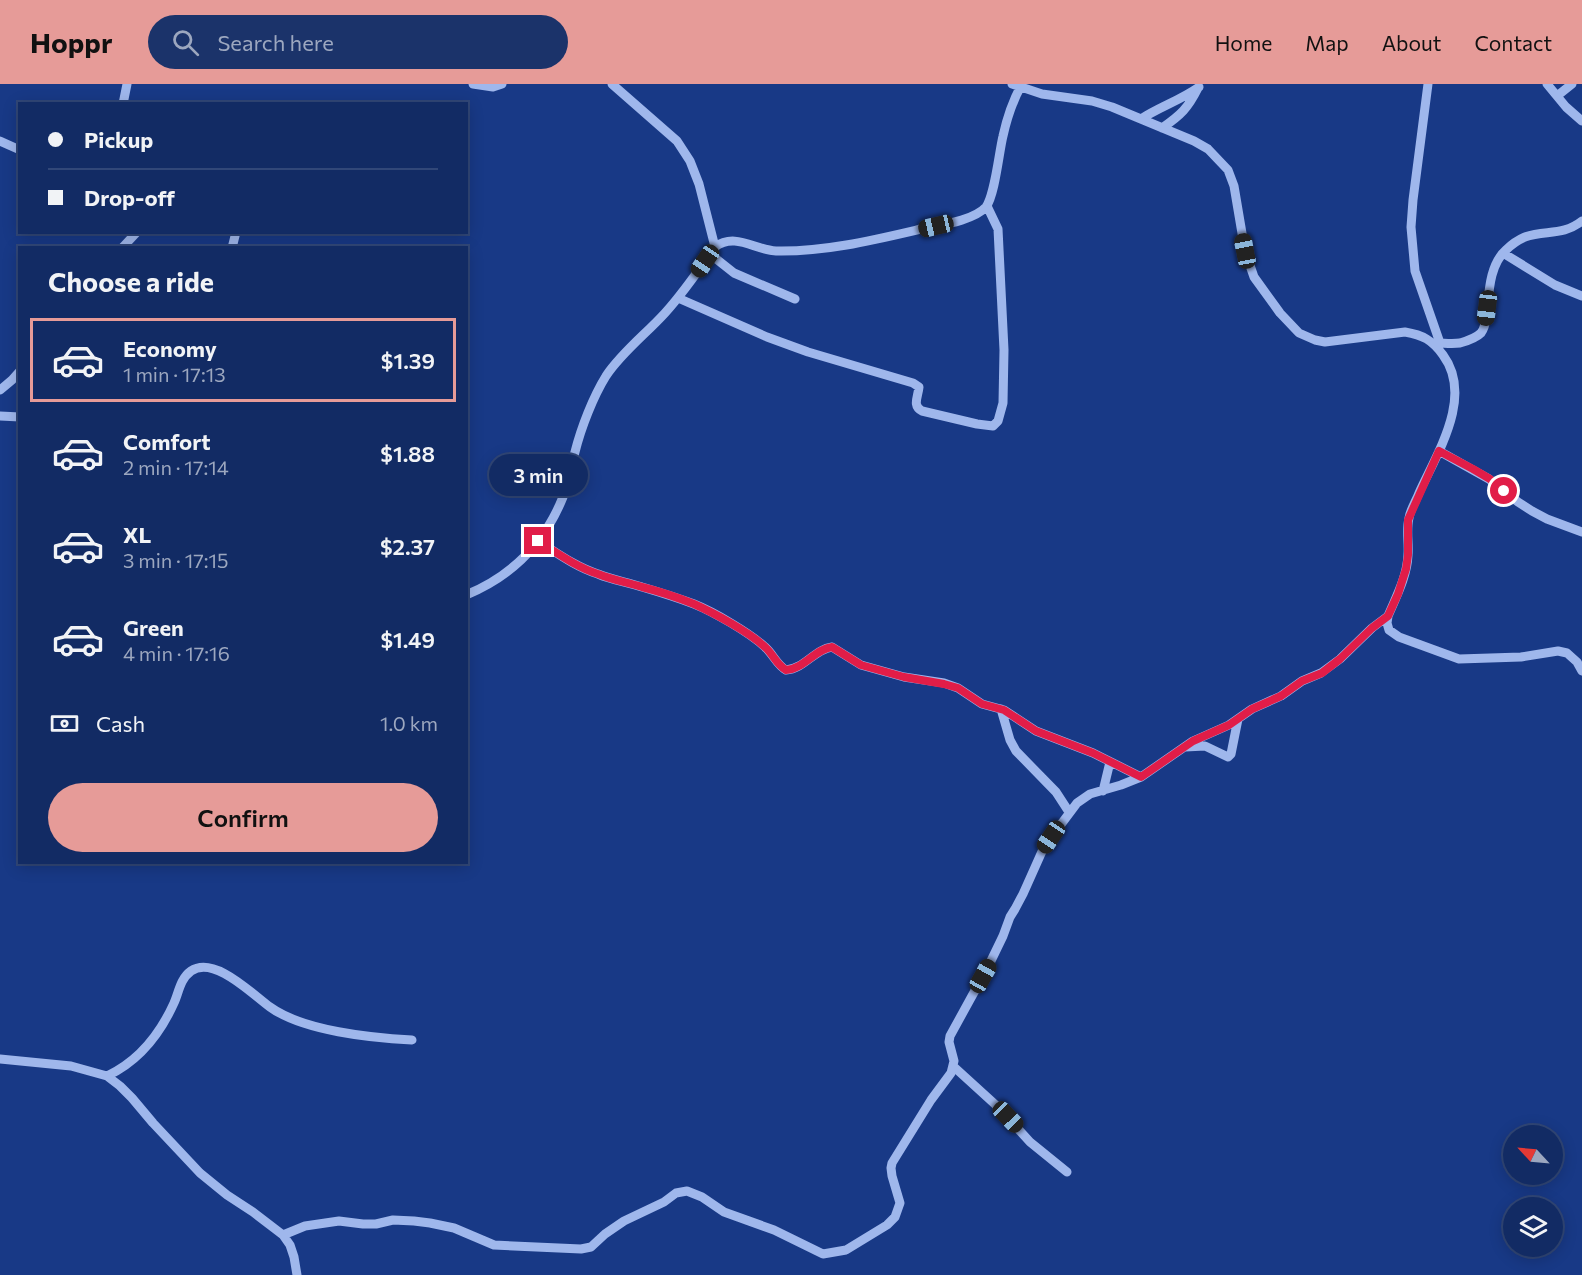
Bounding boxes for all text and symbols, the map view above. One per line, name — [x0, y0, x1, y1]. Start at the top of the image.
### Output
search box — [148, 15, 568, 69]
text: Hoppr — [30, 25, 112, 59]
icon: search — [169, 26, 202, 59]
text: Search here — [217, 29, 334, 56]
text: Home — [1215, 30, 1272, 55]
text: Map — [1305, 30, 1349, 55]
text: About — [1382, 30, 1441, 55]
text: Contact — [1474, 30, 1552, 55]
text: Pickup — [84, 126, 153, 153]
text: Drop-off — [84, 184, 175, 211]
car — [916, 213, 956, 239]
car — [1233, 232, 1257, 270]
car — [687, 241, 723, 281]
text: Choose a ride — [48, 265, 214, 298]
car — [1476, 289, 1498, 327]
icon: car — [51, 333, 105, 387]
text: Economy — [123, 335, 217, 362]
text: $1.39 — [381, 347, 435, 374]
text: 1 min · 17:13 — [123, 362, 226, 386]
icon: car — [51, 426, 105, 480]
text: Comfort — [123, 428, 211, 455]
text: $1.88 — [380, 440, 435, 467]
callout: 3 min — [488, 454, 588, 496]
text: 2 min · 17:14 — [123, 455, 229, 479]
text: 3 min — [514, 463, 563, 487]
route start — [1490, 477, 1517, 504]
icon: car — [51, 519, 105, 573]
text: XL — [123, 521, 151, 548]
route end — [524, 527, 551, 554]
text: $2.37 — [380, 533, 435, 560]
text: 3 min · 17:15 — [123, 548, 229, 572]
icon: car — [51, 612, 105, 666]
text: Green — [123, 614, 184, 641]
text: $1.49 — [380, 626, 435, 653]
text: 4 min · 17:16 — [123, 641, 230, 665]
icon: cash — [48, 707, 81, 740]
text: Cash — [96, 710, 145, 737]
text: 1.0 km — [380, 711, 438, 735]
button: Confirm — [48, 783, 438, 852]
car — [1033, 817, 1069, 857]
car — [966, 956, 1000, 996]
car — [989, 1098, 1027, 1136]
north arrow — [1503, 1125, 1563, 1185]
map controls — [1503, 1125, 1563, 1257]
button: layers — [1503, 1197, 1563, 1257]

